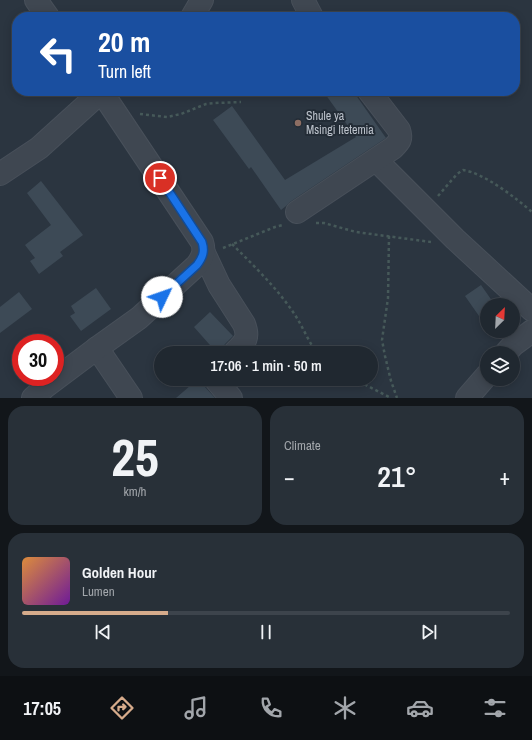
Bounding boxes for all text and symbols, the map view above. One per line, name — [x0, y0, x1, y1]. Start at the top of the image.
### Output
text: 20 m — [98, 23, 150, 61]
icon: left — [32, 28, 84, 80]
text: Turn left — [98, 59, 151, 84]
place label: Shule ya Msingi Itetemia — [306, 108, 374, 138]
marker: Shule ya Msingi Itetemia — [293, 118, 303, 128]
pin — [143, 161, 177, 195]
icon: arrive — [149, 167, 171, 189]
position arrow — [141, 276, 183, 318]
north arrow — [480, 298, 520, 338]
map controls — [480, 298, 520, 386]
speed limit sign: 30 — [12, 334, 64, 386]
button: layers — [480, 346, 520, 386]
text: 17:06 · 1 min · 50 m — [210, 355, 322, 376]
text: 25 — [111, 422, 159, 492]
text: Climate — [284, 437, 321, 454]
text: 21° — [377, 456, 417, 496]
text: − — [284, 462, 295, 492]
text: + — [499, 462, 510, 492]
text: km/h — [123, 483, 147, 500]
text: Golden Hour — [82, 562, 157, 583]
text: Lumen — [82, 583, 115, 600]
icon: previous — [92, 621, 114, 643]
icon: pause — [255, 621, 277, 643]
icon: next — [418, 621, 440, 643]
icon: directions — [108, 694, 136, 722]
icon: music — [182, 694, 210, 722]
icon: phone — [257, 694, 285, 722]
icon: climate — [331, 694, 359, 722]
icon: car — [406, 694, 434, 722]
icon: filters — [481, 694, 509, 722]
text: 17:05 — [23, 696, 61, 721]

